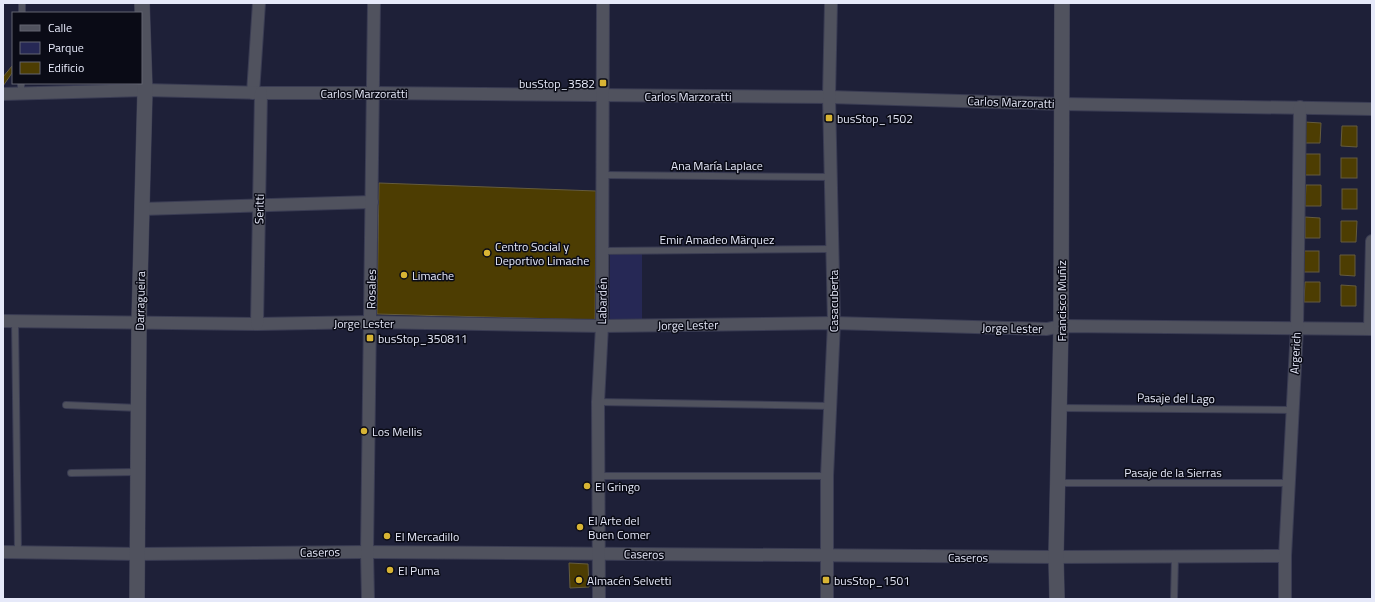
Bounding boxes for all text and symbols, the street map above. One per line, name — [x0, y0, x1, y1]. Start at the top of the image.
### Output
legend — [12, 12, 142, 84]
text: Calle — [48, 18, 72, 37]
text: Parque — [48, 38, 84, 57]
text: Edificio — [48, 58, 84, 77]
place label: busStop_3582 — [519, 74, 595, 93]
marker: busStop_3582 — [598, 78, 608, 88]
street label: Carlos Marzoratti — [320, 84, 408, 103]
street label: Carlos Marzoratti — [644, 87, 732, 106]
street label: Carlos Marzoratti — [967, 91, 1055, 113]
place label: busStop_1502 — [837, 109, 913, 128]
marker: busStop_1502 — [824, 113, 834, 123]
street label: Ana María Laplace — [671, 156, 763, 175]
street label: Seritti — [249, 194, 269, 224]
street label: Emir Amadeo Märquez — [660, 230, 774, 249]
place label: Centro Social y Deportivo Limache — [495, 237, 589, 270]
marker: Centro Social y Deportivo Limache — [482, 248, 492, 258]
street label: Francisco Muñiz — [1052, 260, 1071, 342]
place label: Limache — [412, 266, 454, 285]
street label: Rosales — [361, 269, 381, 309]
marker: Limache — [399, 270, 409, 280]
street label: Casacuberta — [824, 270, 843, 332]
street label: Darragueira — [130, 271, 150, 331]
street label: Labardén — [592, 277, 612, 325]
street label: Jorge Lester — [334, 314, 394, 333]
street label: Jorge Lester — [658, 315, 718, 335]
street label: Jorge Lester — [982, 318, 1042, 338]
place label: busStop_350811 — [378, 329, 467, 348]
street label: Argerich — [1284, 332, 1306, 374]
marker: busStop_350811 — [365, 333, 375, 343]
street label: Pasaje del Lago — [1137, 388, 1215, 408]
place label: Los Mellis — [372, 422, 422, 441]
marker: Los Mellis — [359, 426, 369, 436]
street label: Pasaje de la Sierras — [1124, 463, 1222, 482]
place label: El Gringo — [595, 477, 640, 496]
marker: El Gringo — [582, 481, 592, 491]
place label: El Arte del Buen Comer — [588, 511, 650, 544]
marker: El Arte del Buen Comer — [575, 522, 585, 532]
place label: El Mercadillo — [395, 527, 459, 546]
marker: El Mercadillo — [382, 531, 392, 541]
street label: Caseros — [300, 542, 341, 562]
street label: Caseros — [624, 544, 665, 564]
street label: Caseros — [948, 548, 988, 567]
place label: El Puma — [398, 561, 440, 580]
marker: El Puma — [385, 565, 395, 575]
place label: Almacén Selvetti — [587, 571, 671, 590]
place label: busStop_1501 — [834, 571, 910, 590]
marker: Almacén Selvetti — [574, 575, 584, 585]
marker: busStop_1501 — [821, 575, 831, 585]

